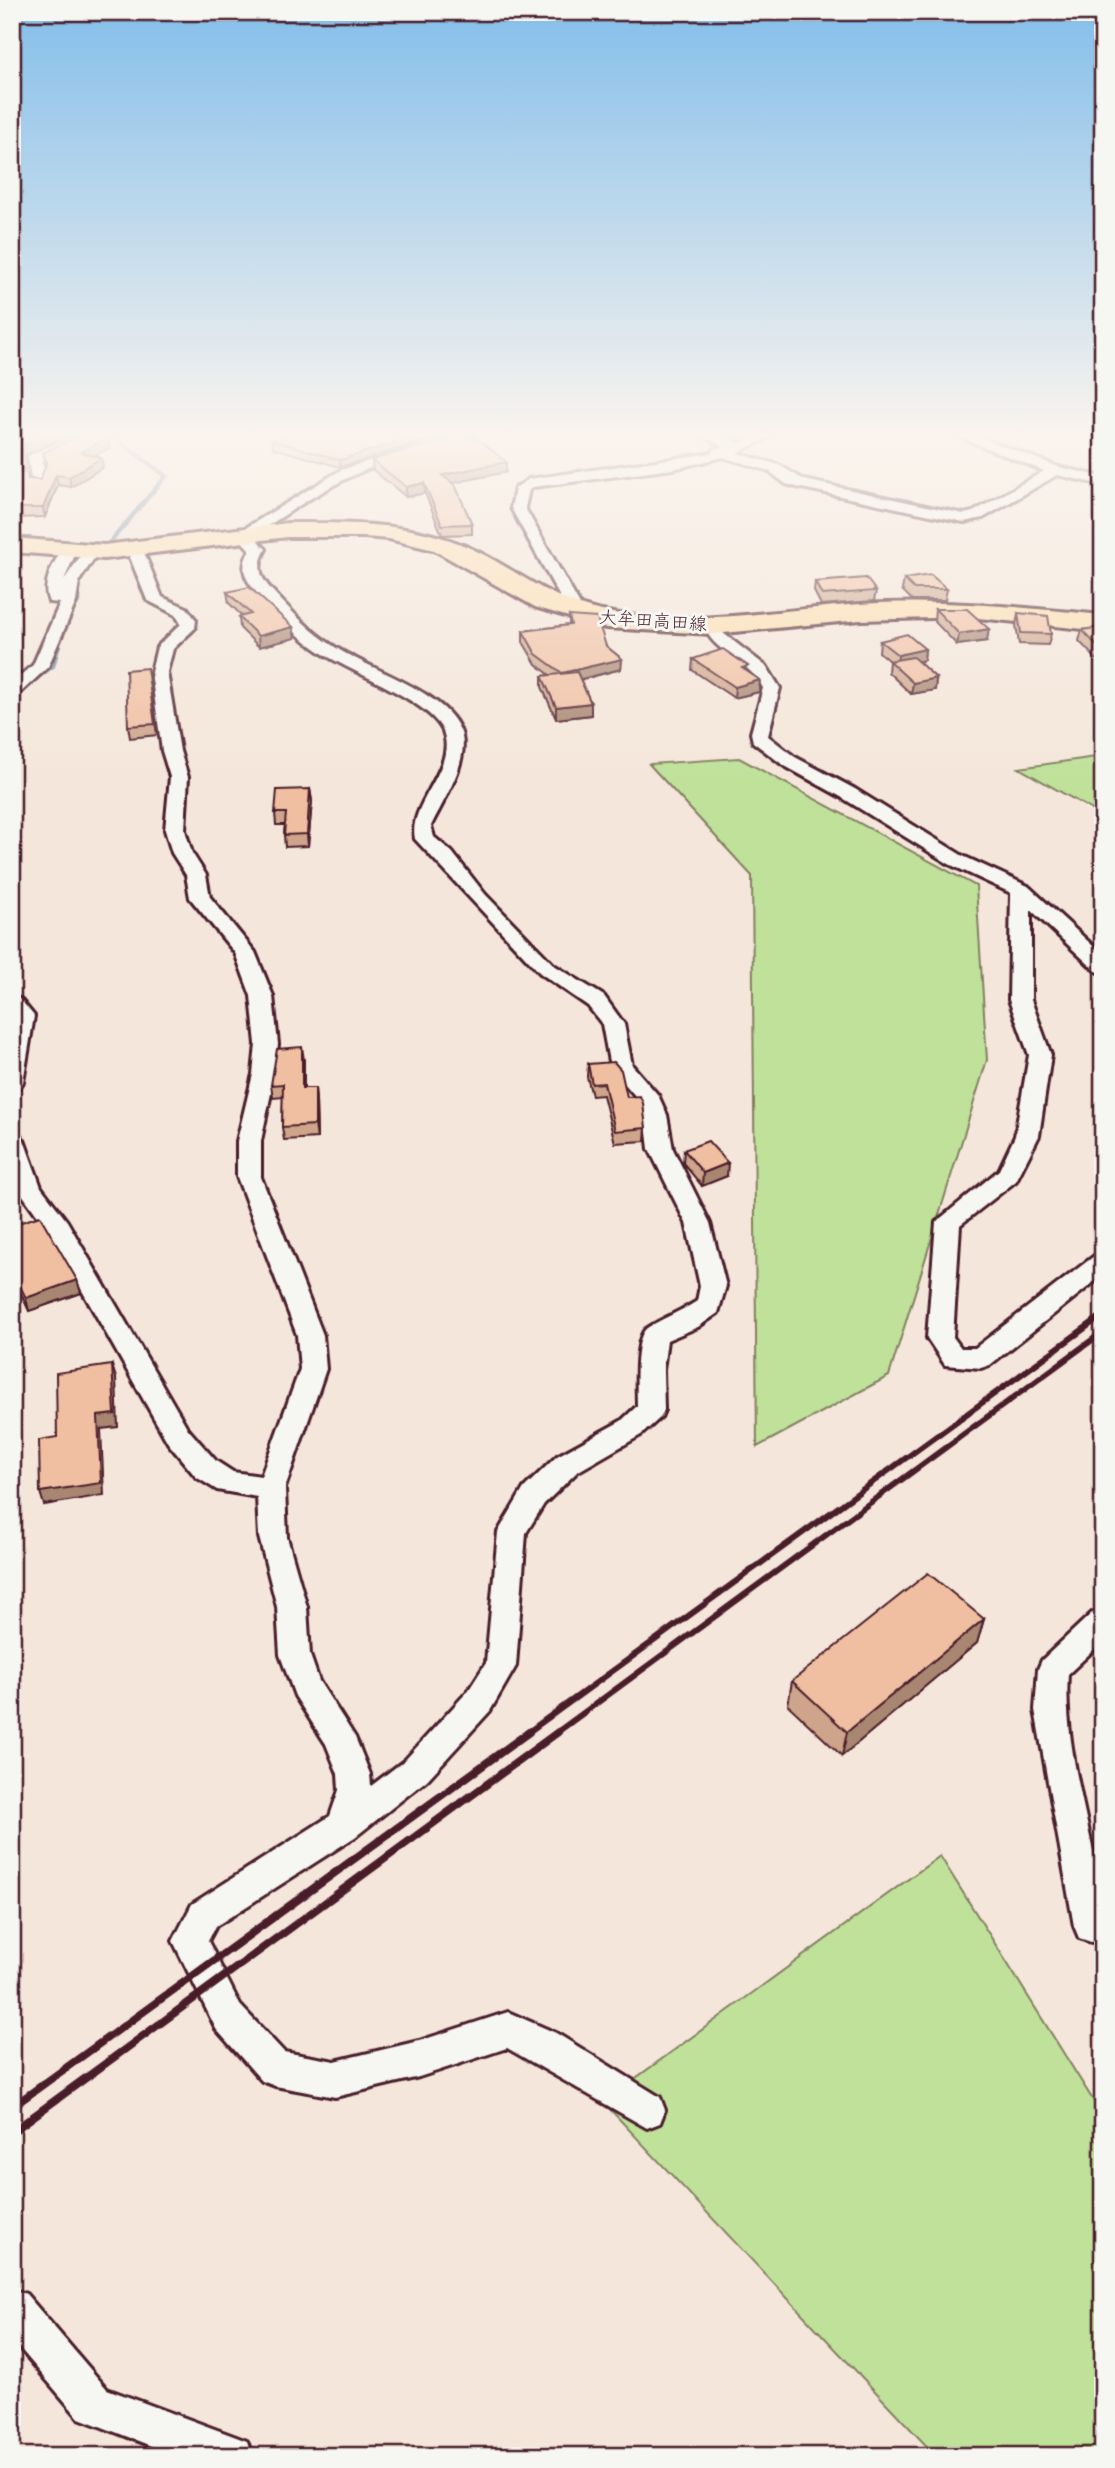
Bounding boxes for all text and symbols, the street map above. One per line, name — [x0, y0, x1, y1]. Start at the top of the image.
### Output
street label: 大牟田高田線 — [598, 606, 708, 636]

